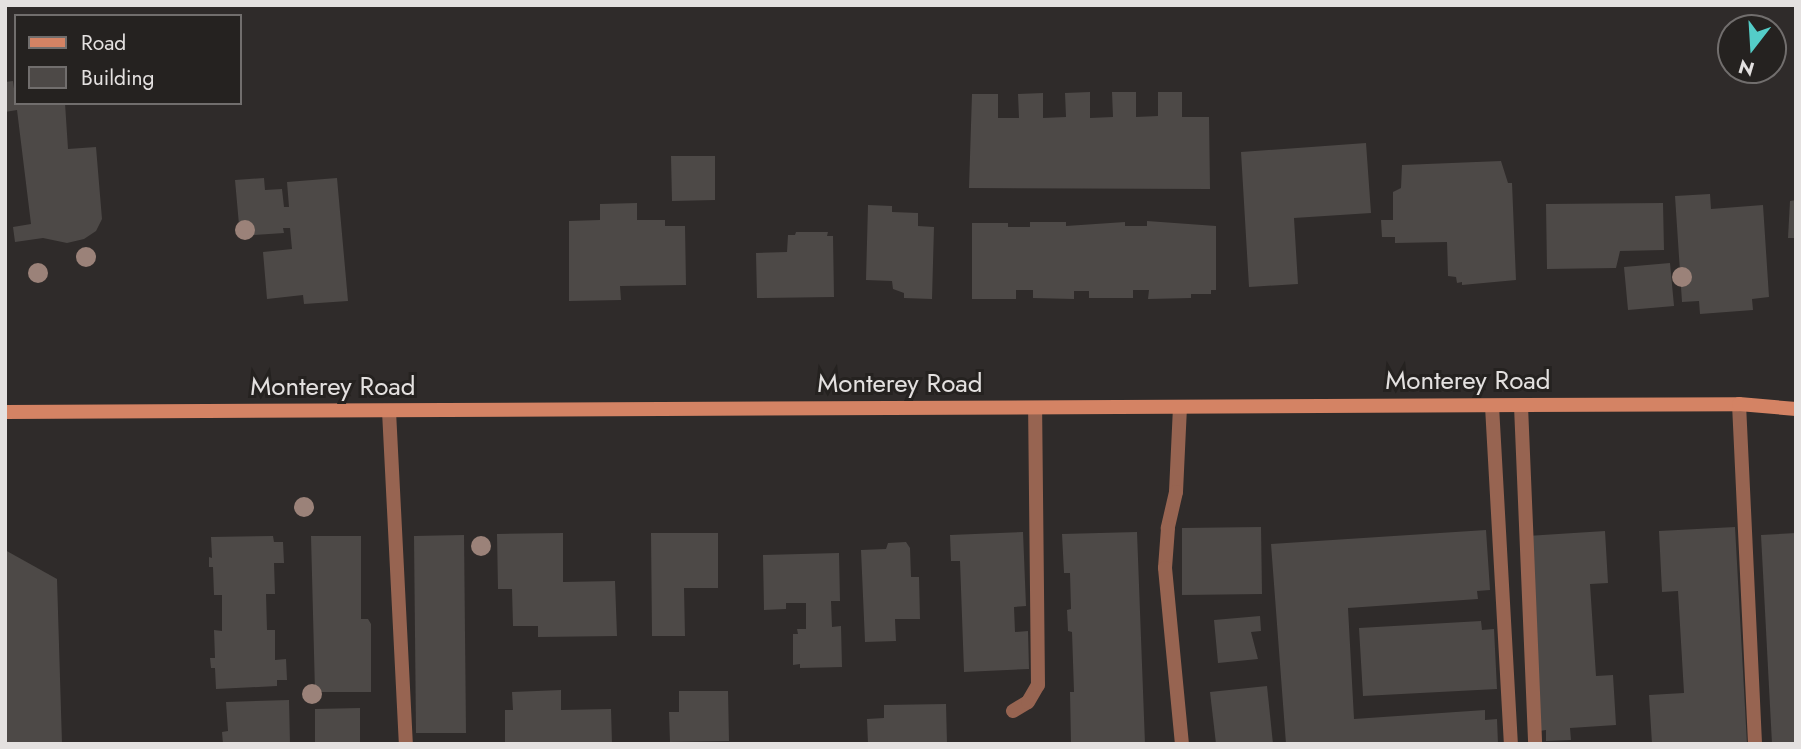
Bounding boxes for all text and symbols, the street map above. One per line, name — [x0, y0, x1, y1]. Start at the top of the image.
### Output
legend — [14, 14, 242, 105]
north arrow — [1717, 14, 1787, 84]
text: Road — [81, 28, 126, 58]
text: N — [1735, 53, 1757, 83]
text: Building — [81, 63, 154, 93]
street label: Monterey Road — [1385, 365, 1551, 397]
street label: Monterey Road — [817, 368, 983, 400]
street label: Monterey Road — [250, 371, 416, 403]

